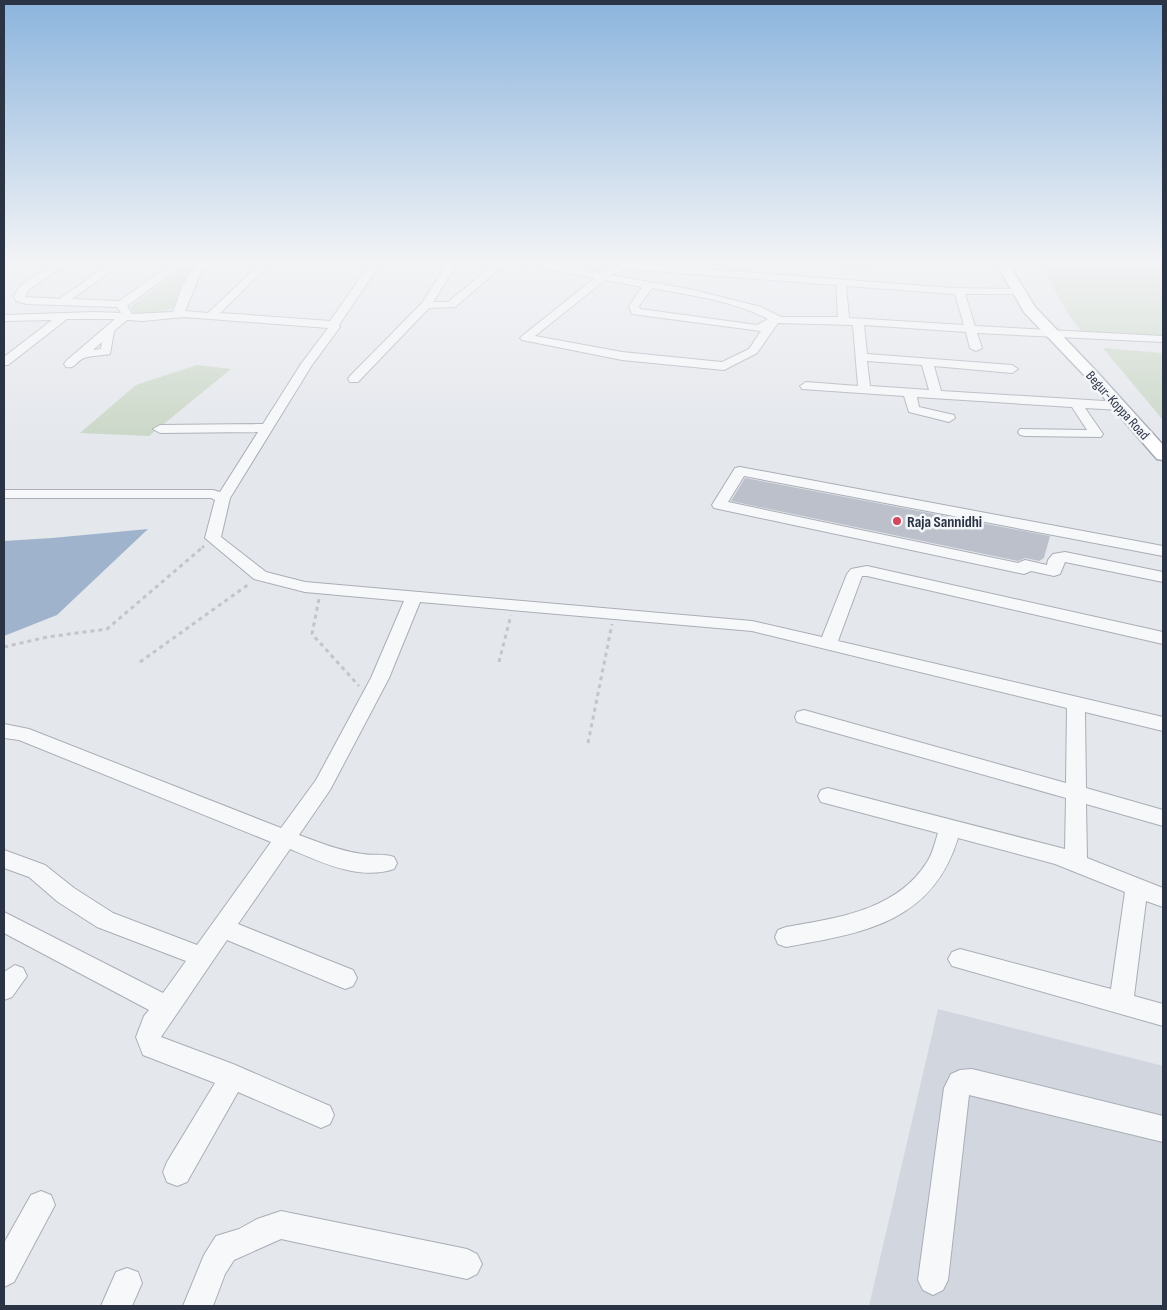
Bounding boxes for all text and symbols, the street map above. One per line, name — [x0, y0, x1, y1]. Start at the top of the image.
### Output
street label: Begur-Koppa Road — [1082, 367, 1153, 443]
place label: Raja Sannidhi — [907, 513, 982, 532]
marker: Raja Sannidhi — [891, 515, 903, 527]

